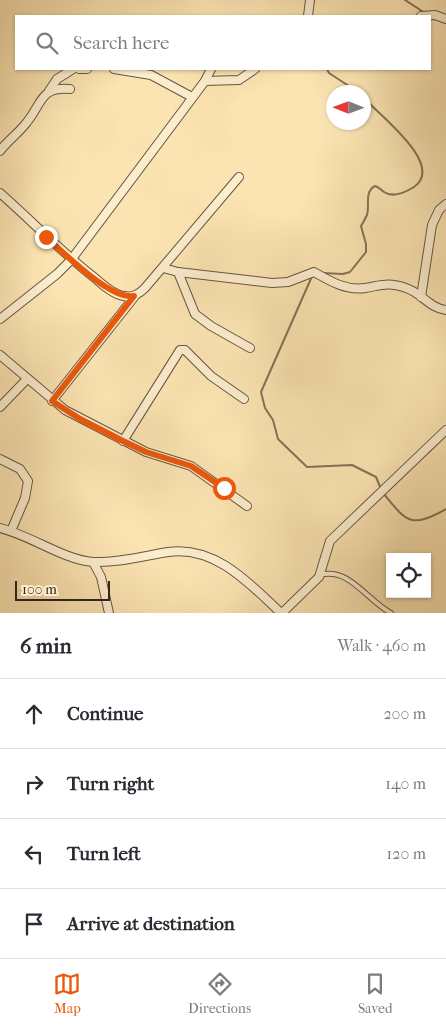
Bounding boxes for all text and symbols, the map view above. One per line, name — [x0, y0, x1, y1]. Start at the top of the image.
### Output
search box — [15, 15, 431, 70]
icon: search — [33, 29, 61, 57]
text: Search here — [73, 32, 169, 54]
north arrow — [326, 85, 371, 130]
route end — [35, 226, 58, 249]
route start — [213, 477, 236, 500]
map controls — [386, 553, 431, 598]
button: locate — [386, 553, 431, 598]
scale bar — [15, 578, 110, 601]
text: 100 m — [22, 581, 57, 598]
text: 6 min — [20, 634, 72, 658]
text: Walk · 460 m — [338, 636, 426, 655]
icon: ahead — [20, 700, 48, 728]
text: Continue — [67, 703, 143, 725]
text: 200 m — [383, 704, 426, 723]
icon: right — [20, 770, 48, 798]
text: Turn right — [67, 773, 154, 795]
text: 140 m — [385, 774, 426, 793]
icon: left — [20, 840, 48, 868]
text: Turn left — [67, 843, 141, 865]
text: 120 m — [387, 844, 426, 863]
icon: arrive — [20, 910, 48, 938]
text: Arrive at destination — [67, 913, 235, 935]
tab: Map — [53, 970, 81, 1017]
tab: Directions — [188, 970, 251, 1017]
tab: Saved — [358, 970, 393, 1017]

